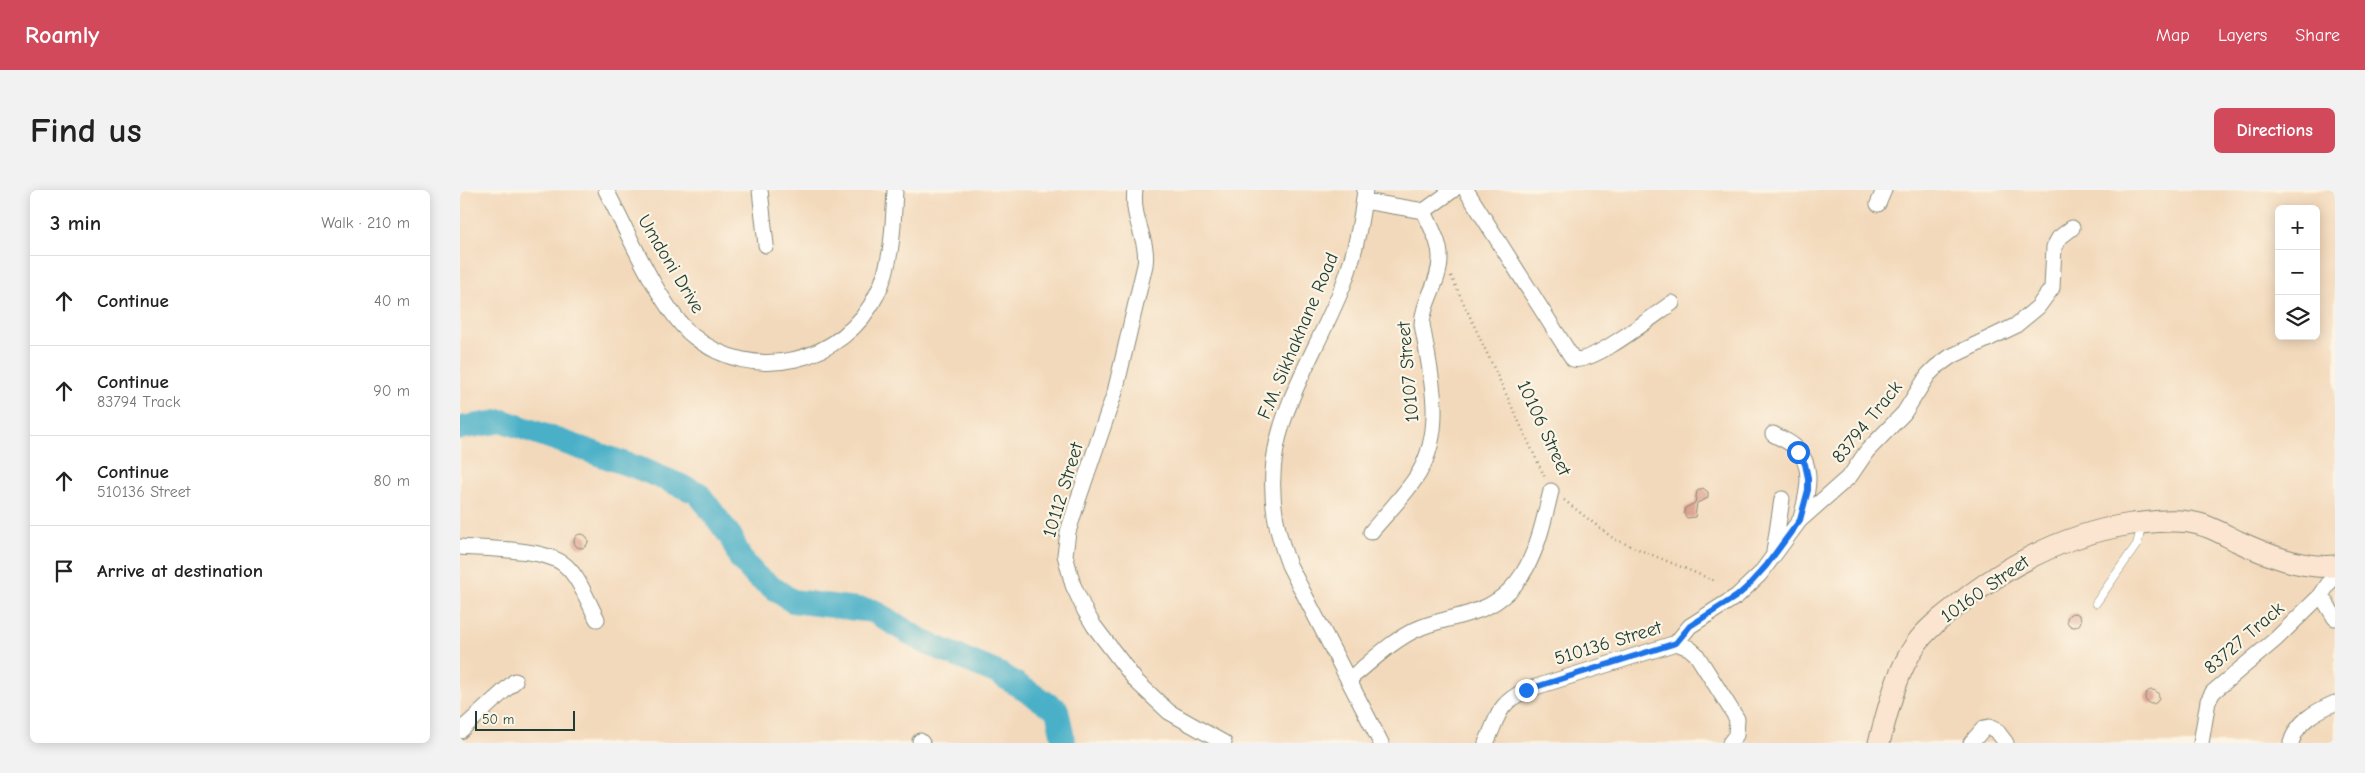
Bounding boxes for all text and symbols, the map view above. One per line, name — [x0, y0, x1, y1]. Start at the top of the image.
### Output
text: Roamly — [25, 21, 99, 49]
text: Map — [2156, 25, 2190, 46]
text: Layers — [2218, 25, 2267, 46]
text: Share — [2295, 25, 2340, 46]
button: Directions — [2214, 108, 2335, 153]
text: Find us — [30, 110, 142, 151]
map controls — [2275, 205, 2320, 340]
button: + — [2275, 205, 2320, 250]
text: 3 min — [50, 211, 101, 235]
street label: Umdoni Drive — [633, 211, 709, 317]
text: Walk · 210 m — [321, 214, 410, 232]
street label: F.M. Sikhakhane Road — [1253, 249, 1343, 423]
button: − — [2275, 250, 2320, 295]
icon: ahead — [50, 287, 78, 315]
text: Continue — [97, 290, 169, 312]
text: 40 m — [374, 292, 410, 310]
button: layers — [2275, 295, 2320, 340]
street label: 10107 Street — [1393, 320, 1423, 423]
text: Continue — [97, 371, 169, 393]
street label: 83794 Track — [1827, 376, 1907, 467]
icon: ahead — [50, 377, 78, 405]
street label: 10106 Street — [1512, 377, 1576, 480]
text: 90 m — [373, 382, 410, 400]
text: 83794 Track — [97, 393, 181, 411]
street label: 10112 Street — [1038, 439, 1088, 540]
route start — [1787, 441, 1810, 464]
text: Continue — [97, 461, 169, 483]
icon: ahead — [50, 467, 78, 495]
text: 80 m — [373, 472, 410, 490]
text: 510136 Street — [97, 483, 190, 501]
street label: 10160 Street — [1937, 550, 2034, 627]
icon: arrive — [50, 557, 78, 585]
text: Arrive at destination — [97, 560, 263, 582]
street label: 83727 Track — [2199, 597, 2289, 679]
street label: 510136 Street — [1552, 616, 1665, 670]
route end — [1515, 679, 1538, 702]
scale bar — [475, 708, 575, 731]
text: 50 m — [482, 711, 514, 728]

